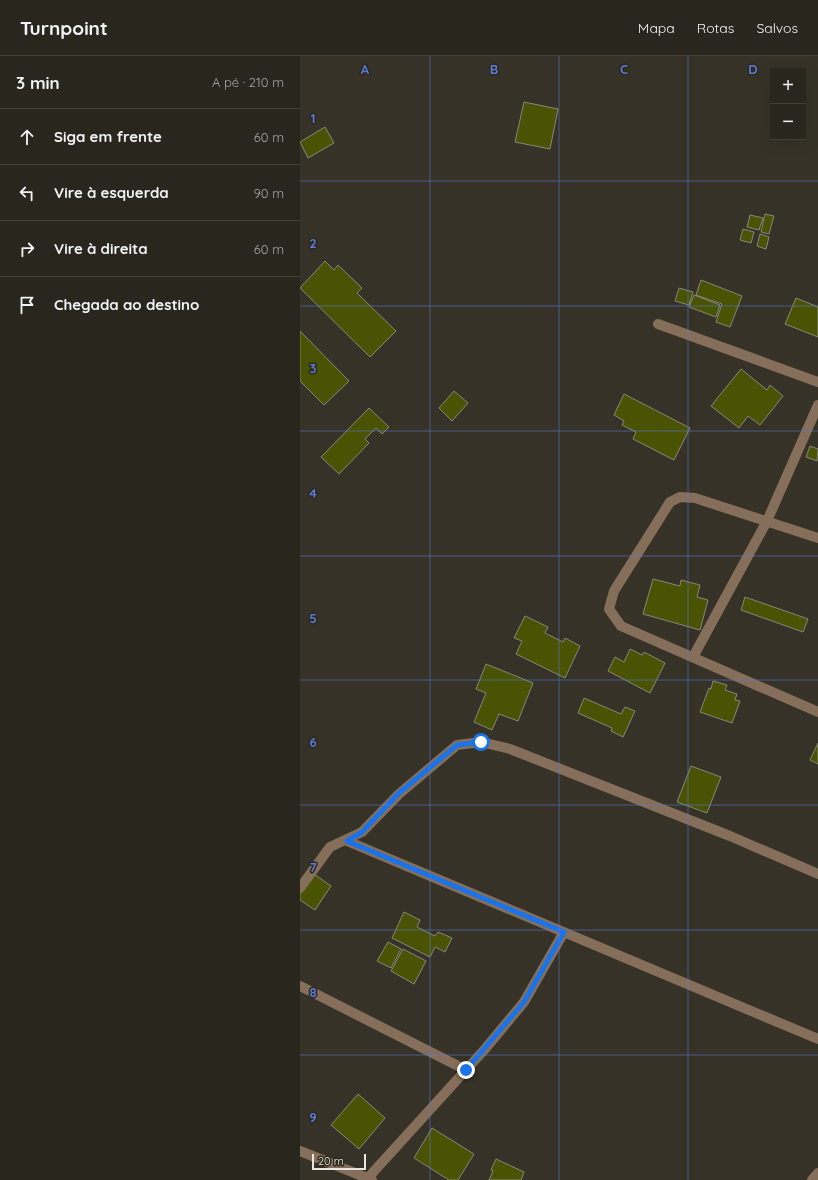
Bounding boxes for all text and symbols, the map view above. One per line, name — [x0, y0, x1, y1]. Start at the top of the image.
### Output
text: Turnpoint — [20, 16, 108, 40]
text: Mapa — [638, 19, 675, 37]
text: Rotas — [697, 19, 734, 37]
text: Salvos — [756, 19, 798, 37]
text: A — [361, 61, 370, 77]
text: B — [490, 61, 498, 77]
text: C — [620, 61, 628, 77]
text: D — [748, 61, 758, 77]
map controls — [770, 68, 806, 140]
button: + — [770, 68, 806, 104]
text: 3 min — [16, 72, 60, 93]
text: A pé · 210 m — [212, 74, 284, 90]
button: − — [770, 104, 806, 140]
text: 1 — [310, 110, 316, 126]
icon: ahead — [16, 126, 38, 148]
text: Siga em frente — [54, 127, 162, 146]
text: 60 m — [254, 129, 284, 145]
icon: left — [16, 182, 38, 204]
text: Vire à esquerda — [54, 183, 169, 202]
text: 90 m — [254, 185, 284, 201]
text: 2 — [309, 235, 317, 251]
icon: right — [16, 238, 38, 260]
text: Vire à direita — [54, 239, 148, 258]
text: 60 m — [254, 241, 284, 257]
icon: arrive — [16, 294, 38, 316]
text: Chegada ao destino — [54, 295, 199, 314]
text: 3 — [310, 360, 317, 376]
text: 4 — [309, 485, 317, 501]
text: 5 — [309, 610, 317, 626]
route start — [472, 733, 490, 751]
text: 6 — [309, 734, 317, 750]
text: 7 — [309, 859, 317, 875]
text: 8 — [309, 984, 317, 1000]
route end — [457, 1061, 475, 1079]
text: 9 — [309, 1109, 317, 1125]
scale bar — [312, 1152, 366, 1171]
text: 20 m — [318, 1154, 344, 1168]

